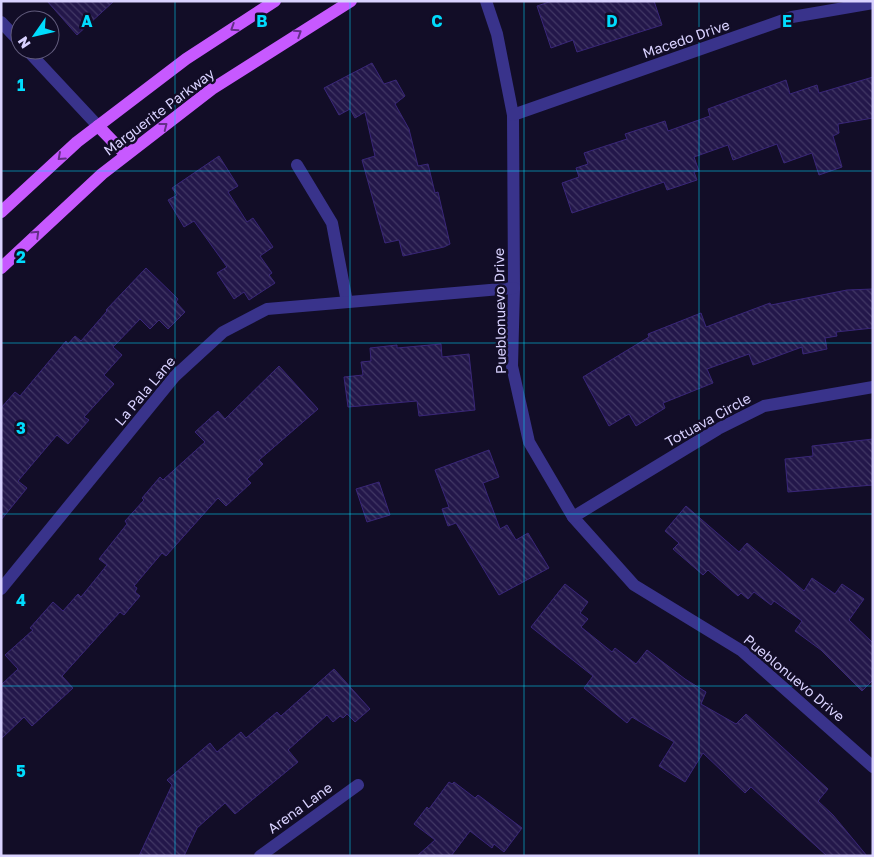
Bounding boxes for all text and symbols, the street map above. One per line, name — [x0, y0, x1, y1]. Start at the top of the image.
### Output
north arrow — [10, 10, 60, 60]
text: A — [81, 11, 93, 31]
text: B — [256, 11, 268, 31]
text: C — [431, 11, 443, 31]
text: D — [606, 11, 618, 31]
text: E — [782, 11, 792, 31]
street label: Macedo Drive — [640, 16, 732, 61]
one-way arrow — [231, 21, 240, 31]
one-way arrow — [292, 30, 301, 40]
text: N — [14, 33, 34, 52]
street label: Marguerite Parkway — [100, 64, 217, 159]
text: 1 — [17, 75, 25, 95]
one-way arrow — [158, 123, 167, 131]
one-way arrow — [57, 151, 66, 160]
one-way arrow — [30, 231, 39, 240]
text: 2 — [16, 247, 26, 267]
street label: Pueblonuevo Drive — [490, 248, 509, 374]
street label: La Pala Lane — [111, 353, 178, 429]
street label: Totuava Circle — [662, 389, 753, 450]
text: 3 — [16, 418, 26, 438]
text: 4 — [16, 590, 26, 610]
street label: Pueblonuevo Drive — [741, 631, 848, 725]
text: 5 — [16, 761, 26, 781]
street label: Arena Lane — [264, 778, 335, 837]

